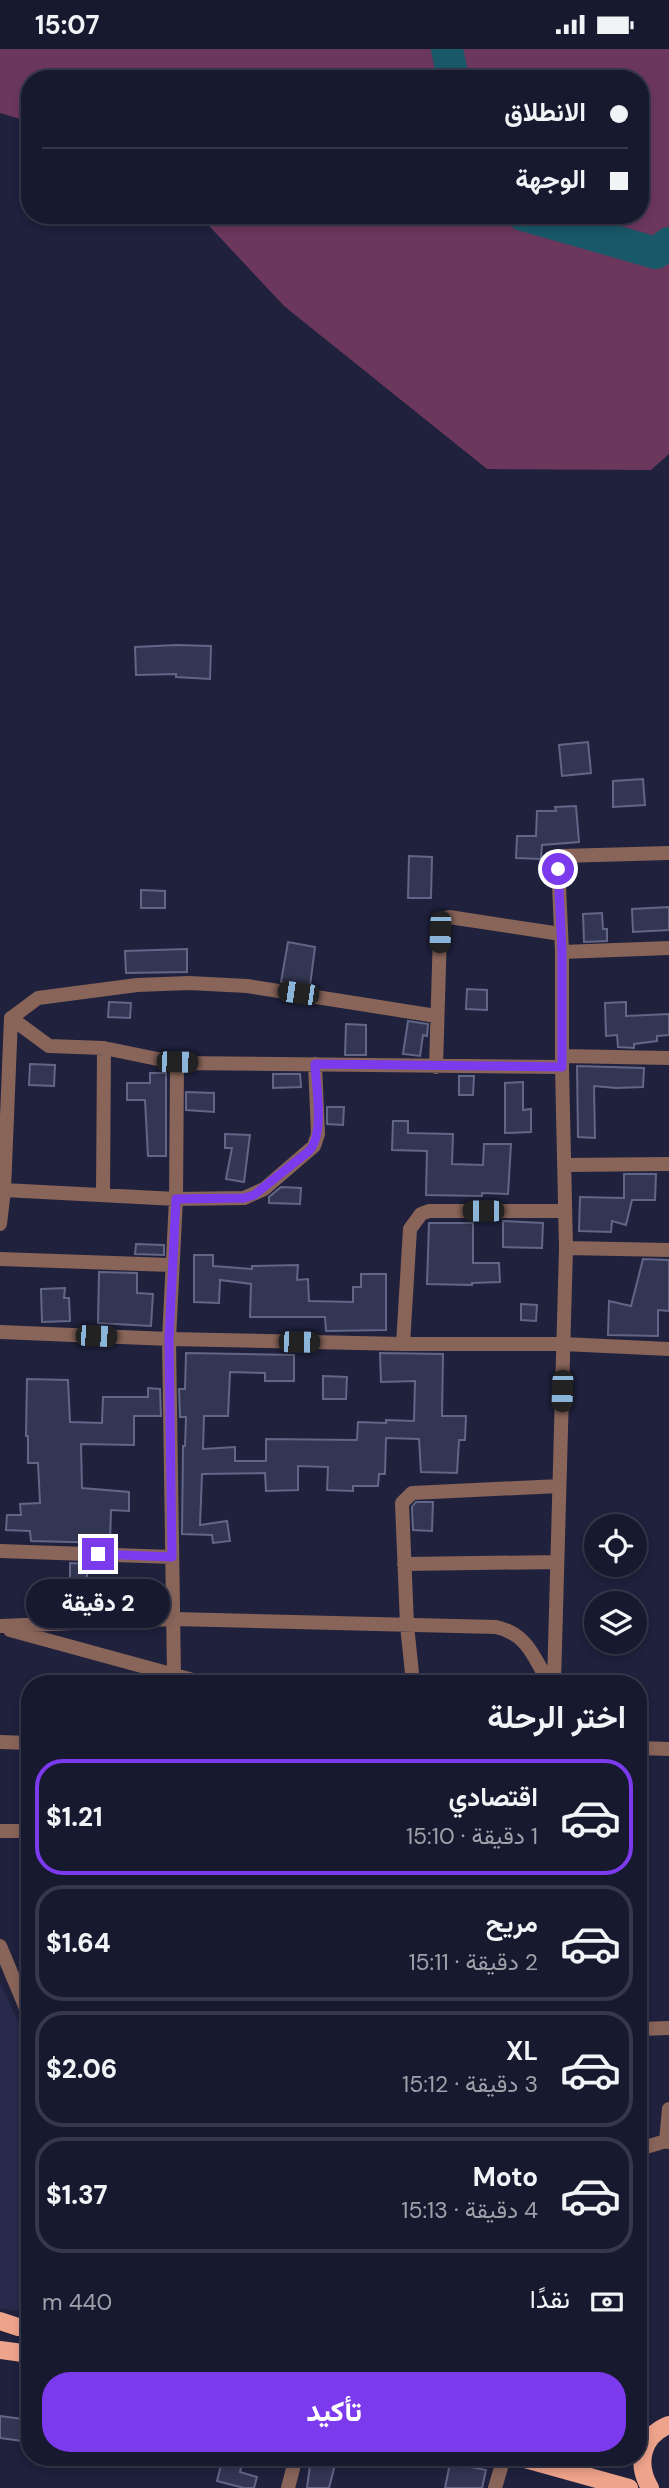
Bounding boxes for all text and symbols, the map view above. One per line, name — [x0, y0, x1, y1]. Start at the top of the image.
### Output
text: 15:07 — [35, 8, 99, 42]
text: الانطلاق — [504, 95, 586, 129]
text: الوجهة — [515, 162, 586, 196]
route start — [542, 853, 574, 885]
car — [429, 911, 452, 953]
car — [276, 980, 321, 1006]
car — [156, 1051, 199, 1073]
car — [463, 1201, 505, 1222]
car — [75, 1325, 118, 1347]
car — [278, 1331, 321, 1353]
car — [551, 1370, 574, 1412]
map controls — [584, 1514, 647, 1654]
button: locate — [584, 1514, 647, 1577]
route end — [82, 1538, 114, 1570]
callout: 2 دقيقة — [26, 1579, 170, 1627]
text: 2 دقيقة — [61, 1588, 135, 1618]
button: layers — [584, 1591, 647, 1654]
text: اختر الرحلة — [487, 1696, 626, 1738]
text: اقتصادي — [449, 1780, 538, 1814]
icon: car — [559, 1786, 622, 1849]
text: $1.21 — [46, 1800, 103, 1834]
text: 1 دقيقة · 15:10 — [406, 1821, 538, 1851]
text: مريح — [486, 1906, 538, 1940]
icon: car — [559, 1912, 622, 1975]
text: $1.64 — [46, 1926, 111, 1960]
text: 2 دقيقة · 15:11 — [408, 1947, 538, 1977]
text: XL — [506, 2034, 538, 2068]
icon: car — [559, 2038, 622, 2101]
text: $2.06 — [46, 2052, 117, 2086]
text: 3 دقيقة · 15:12 — [402, 2069, 538, 2099]
text: Moto — [473, 2160, 538, 2194]
icon: car — [559, 2164, 622, 2227]
text: $1.37 — [46, 2178, 108, 2212]
text: 4 دقيقة · 15:13 — [401, 2195, 538, 2225]
text: نقدًا — [530, 2282, 570, 2316]
icon: cash — [588, 2283, 626, 2321]
text: 440 m — [42, 2287, 112, 2317]
button: تأكيد — [42, 2372, 626, 2452]

